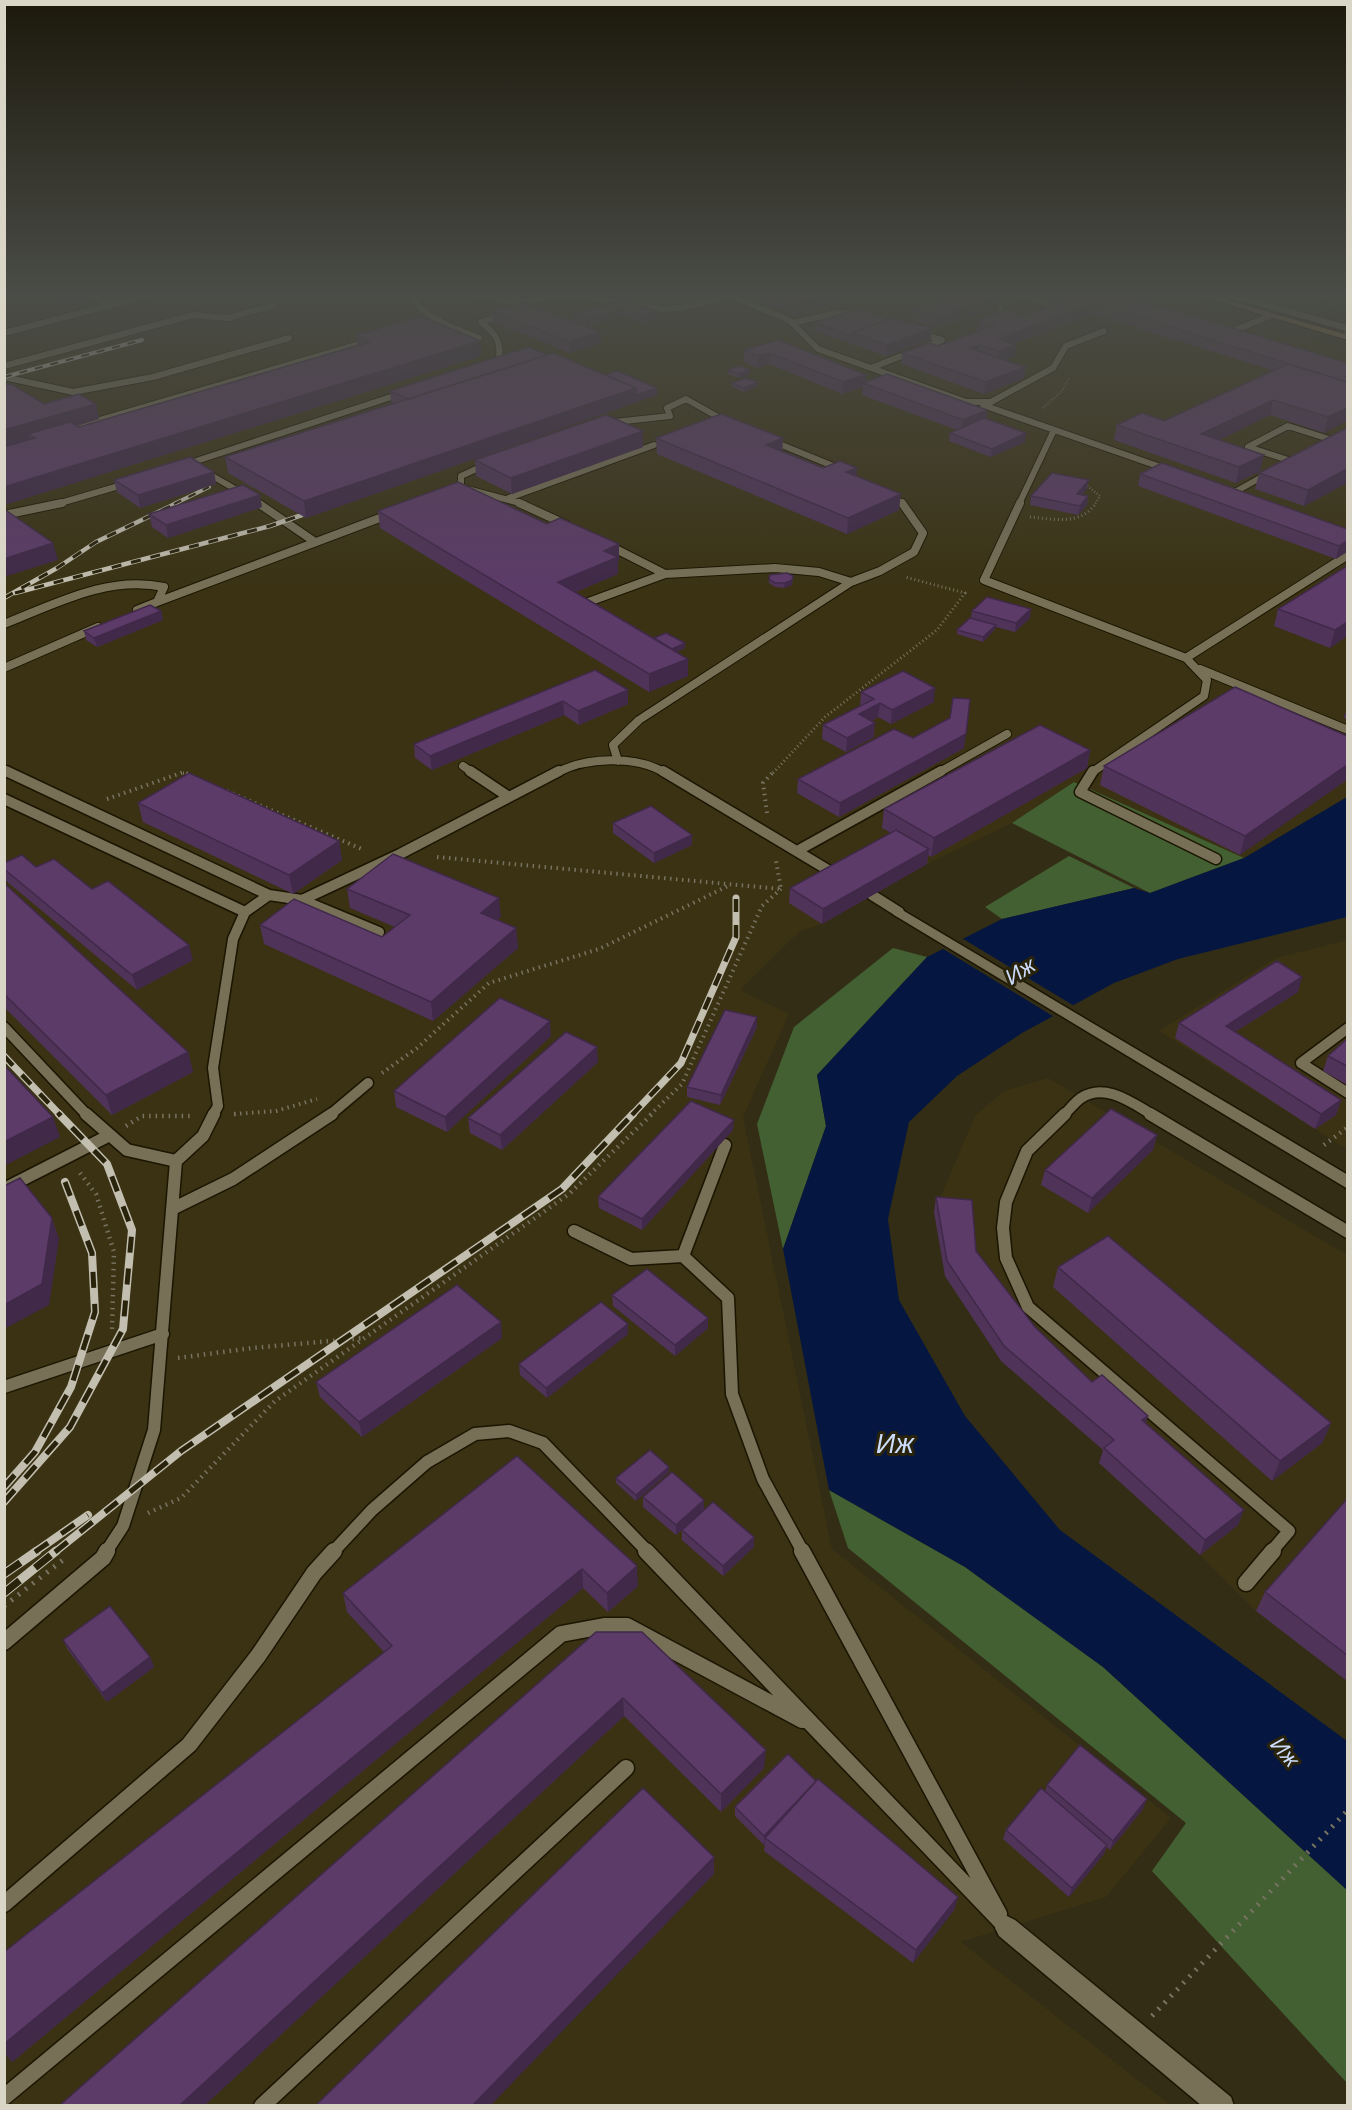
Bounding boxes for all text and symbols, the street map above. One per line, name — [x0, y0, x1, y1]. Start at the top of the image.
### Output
water label: Иж — [999, 950, 1042, 991]
water label: Иж — [876, 1426, 915, 1461]
water label: Иж — [1264, 1731, 1307, 1774]

